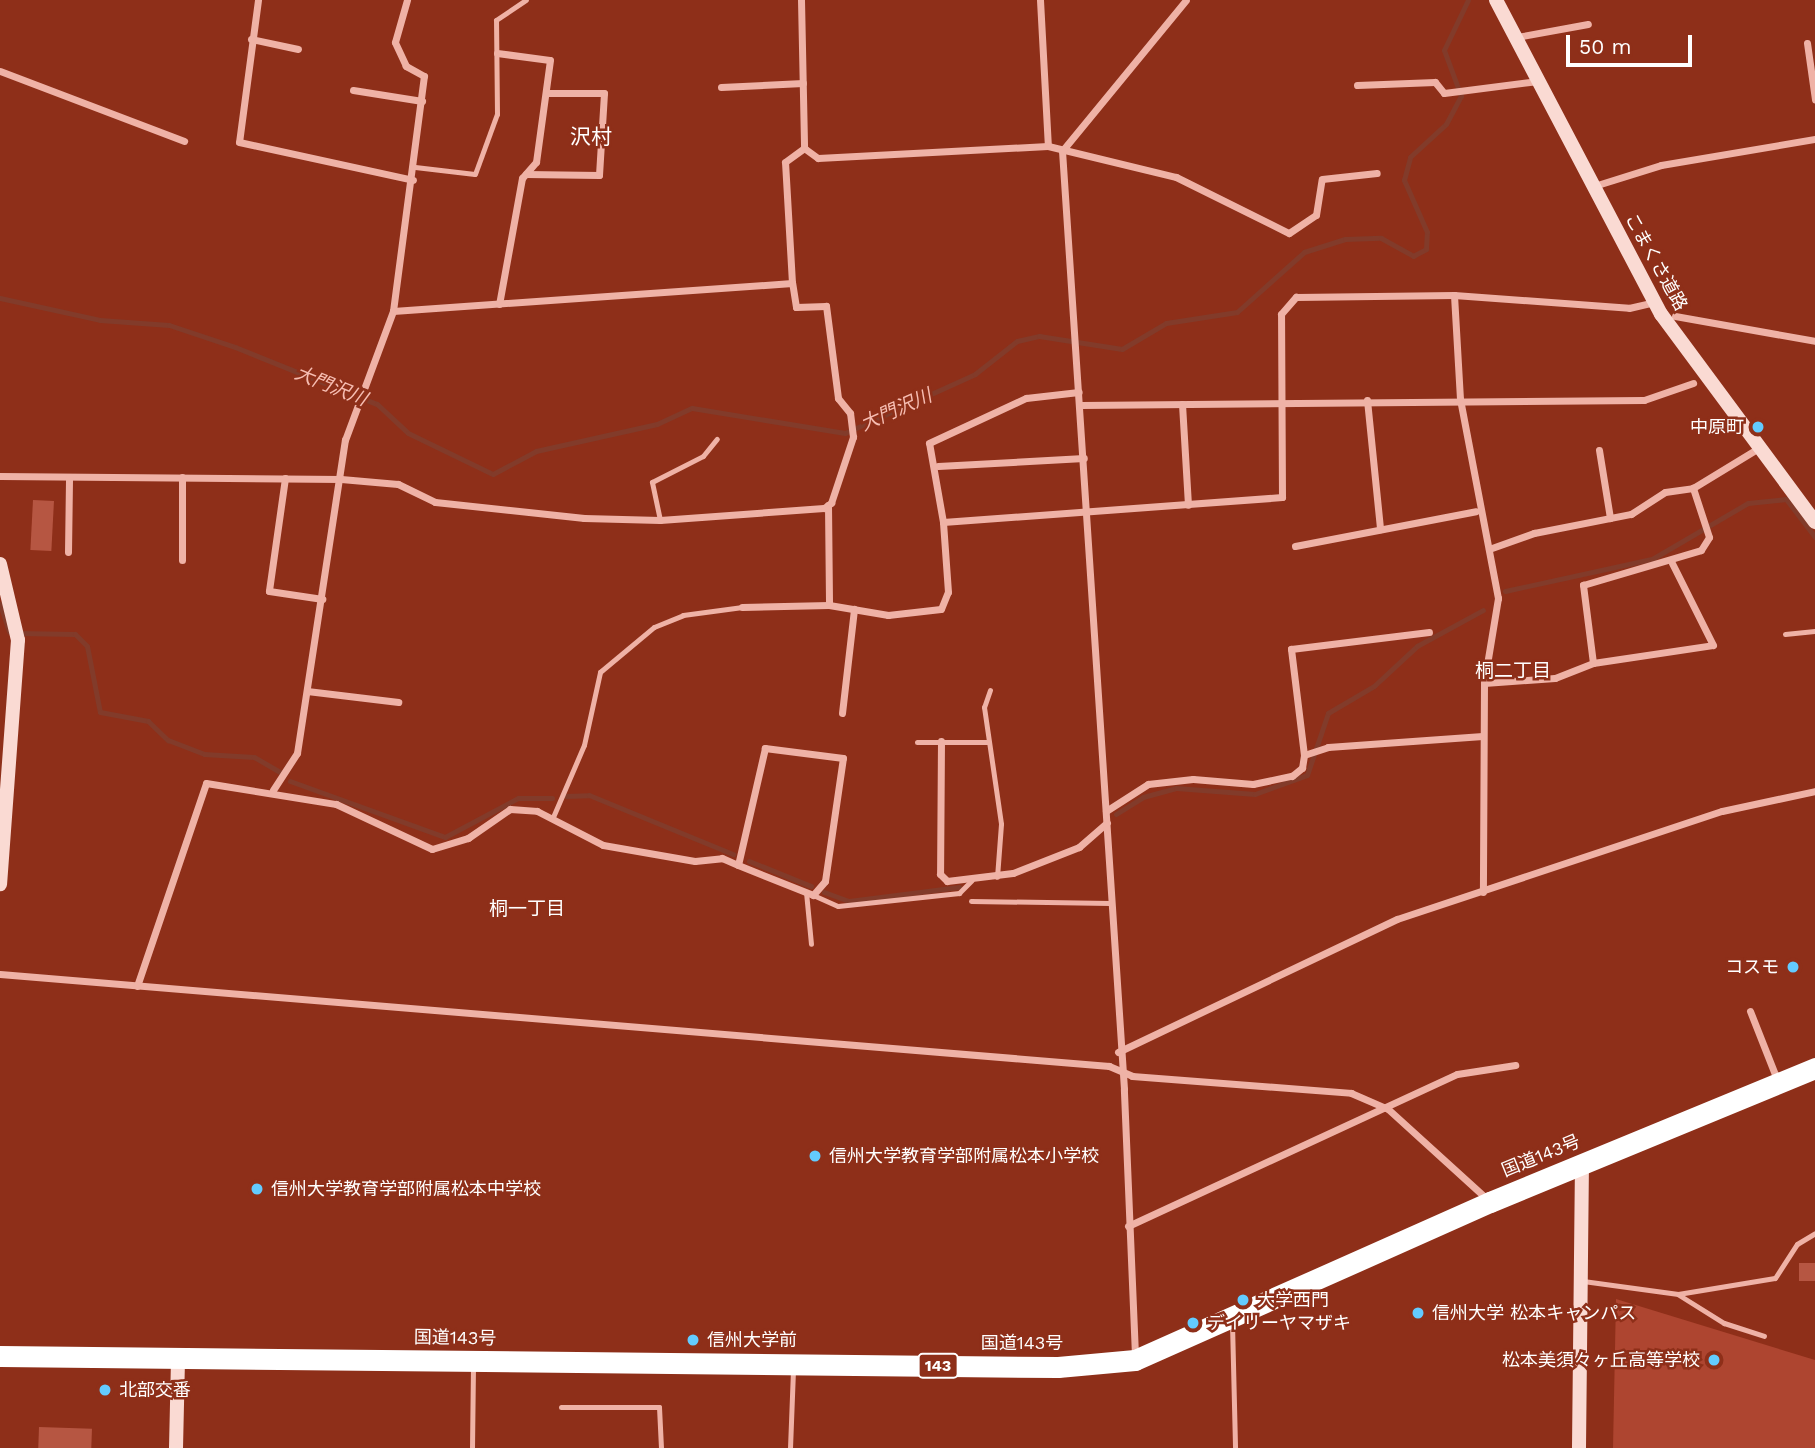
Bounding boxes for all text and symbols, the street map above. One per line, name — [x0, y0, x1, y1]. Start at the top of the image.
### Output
scale bar — [1570, 21, 1696, 65]
text: 50 m — [1579, 34, 1631, 59]
district label: 沢村 — [570, 124, 612, 150]
street label: こまくさ道路 — [1620, 210, 1692, 314]
water label: 大門沢川 — [291, 361, 371, 411]
water label: 大門沢川 — [857, 384, 935, 436]
place label: 中原町 — [1690, 416, 1744, 438]
marker: 中原町 — [1750, 419, 1766, 435]
district label: 桐二丁目 — [1475, 660, 1551, 682]
district label: 桐一丁目 — [489, 898, 565, 920]
place label: コスモ — [1725, 956, 1779, 978]
marker: コスモ — [1785, 959, 1801, 975]
street label: 国道143号 — [1499, 1131, 1583, 1181]
place label: 信州大学教育学部附属松本小学校 — [829, 1145, 1099, 1167]
marker: 信州大学教育学部附属松本小学校 — [807, 1148, 823, 1164]
place label: 信州大学教育学部附属松本中学校 — [271, 1178, 541, 1200]
marker: 信州大学教育学部附属松本中学校 — [249, 1181, 265, 1197]
place label: 大学西門 — [1257, 1289, 1329, 1311]
marker: 大学西門 — [1235, 1292, 1251, 1308]
place label: 信州大学 松本キャンパス — [1432, 1302, 1636, 1324]
marker: 信州大学 松本キャンパス — [1410, 1305, 1426, 1321]
place label: デイリーヤマザキ — [1207, 1312, 1351, 1334]
marker: デイリーヤマザキ — [1185, 1315, 1201, 1331]
street label: 国道143号 — [414, 1326, 496, 1350]
place label: 信州大学前 — [707, 1329, 797, 1351]
marker: 信州大学前 — [685, 1332, 701, 1348]
street label: 国道143号 — [981, 1332, 1063, 1354]
place label: 松本美須々ヶ丘高等学校 — [1502, 1349, 1700, 1371]
marker: 松本美須々ヶ丘高等学校 — [1706, 1352, 1722, 1368]
road number: 143 — [917, 1354, 959, 1378]
place label: 北部交番 — [119, 1379, 191, 1401]
marker: 北部交番 — [97, 1382, 113, 1398]

